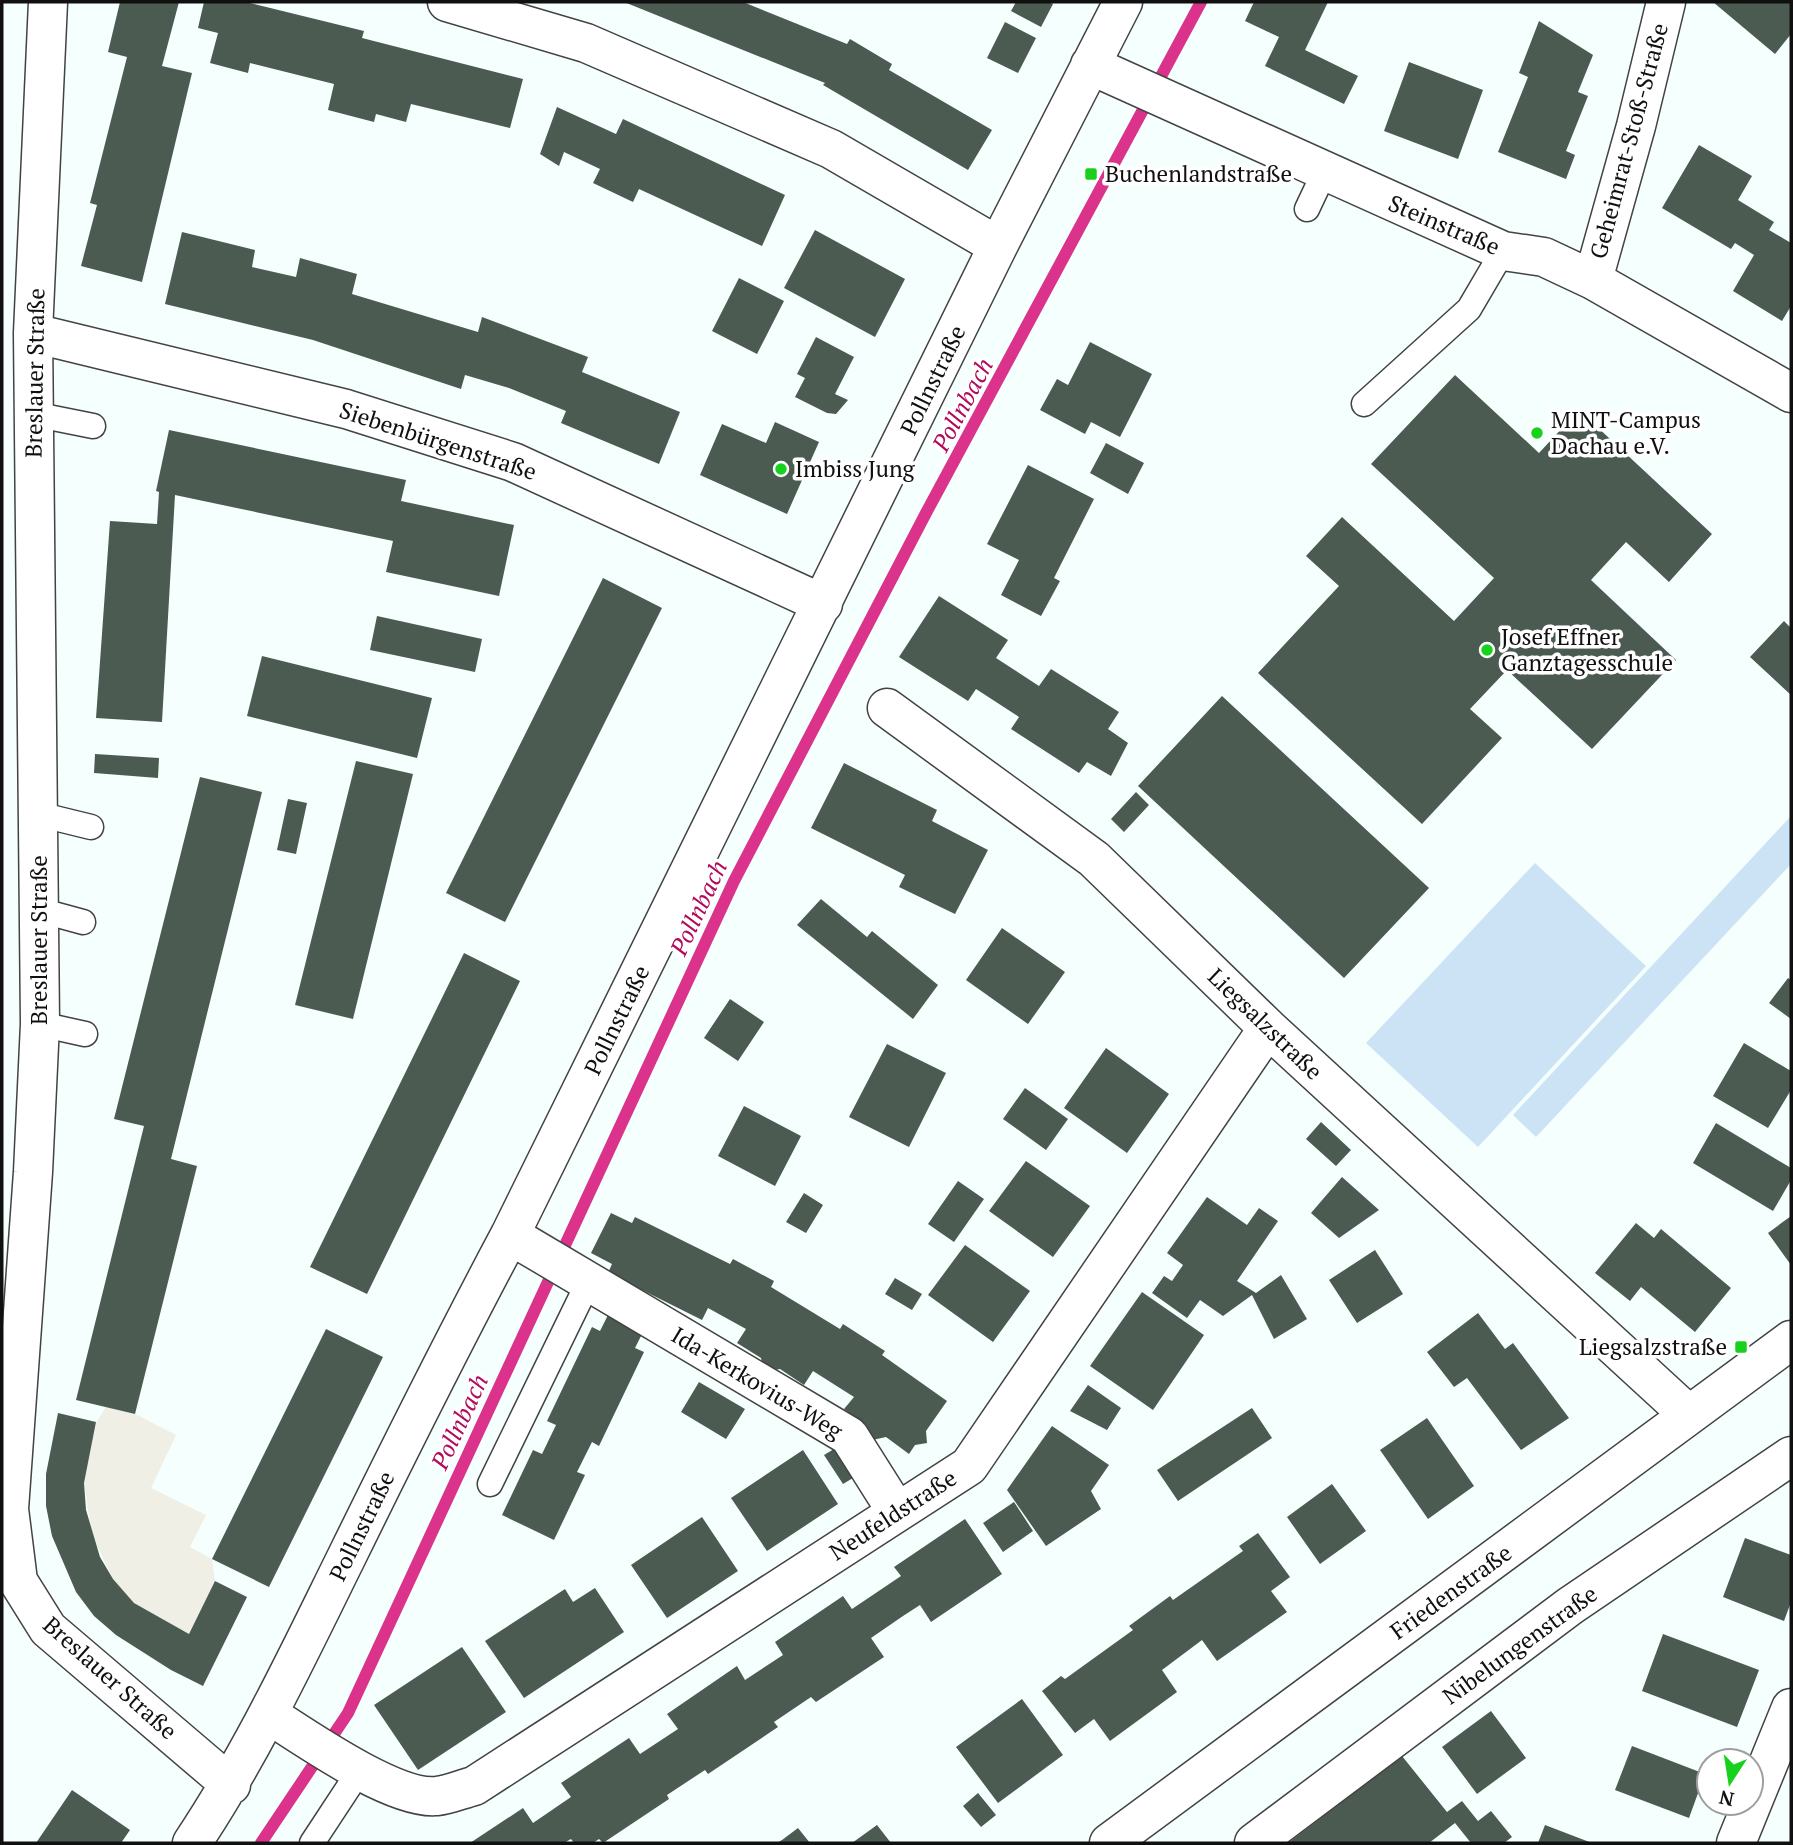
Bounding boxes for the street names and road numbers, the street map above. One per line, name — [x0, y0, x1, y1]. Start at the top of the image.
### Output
street label: Geheimrat-Stoß-Straße — [1582, 20, 1675, 262]
street label: Steinstraße — [1384, 187, 1505, 262]
street label: Breslauer Straße — [18, 288, 51, 458]
street label: Pollnstraße — [893, 320, 972, 440]
street label: Siebenbürgenstraße — [336, 394, 541, 487]
street label: Breslauer Straße — [23, 855, 54, 1025]
street label: Pollnstraße — [577, 960, 656, 1080]
street label: Liegsalzstraße — [1201, 961, 1329, 1086]
street label: Ida-Kerkovius-Weg — [666, 1319, 849, 1446]
street label: Neufeldstraße — [823, 1462, 962, 1567]
street label: Pollnstraße — [322, 1466, 401, 1586]
street label: Friedenstraße — [1384, 1537, 1518, 1646]
street label: Nibelungenstraße — [1436, 1578, 1603, 1711]
street label: Breslauer Straße — [37, 1609, 184, 1746]

